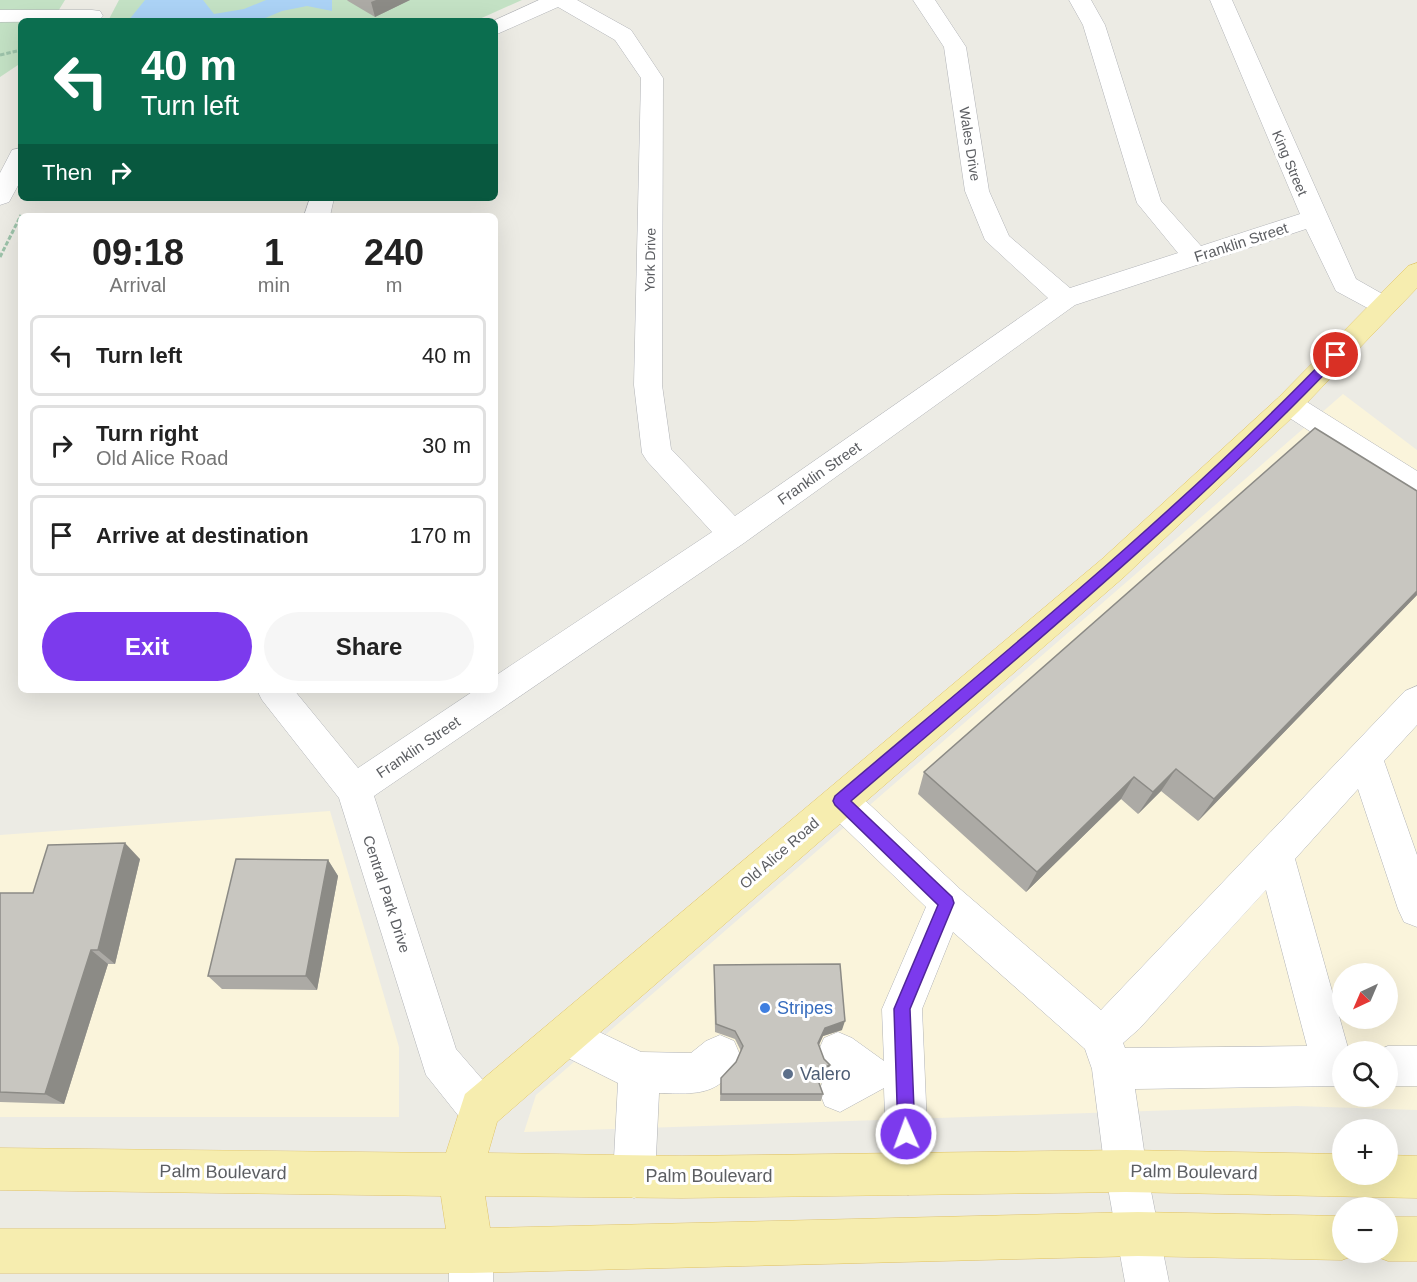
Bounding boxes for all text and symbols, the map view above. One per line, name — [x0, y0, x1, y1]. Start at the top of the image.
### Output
icon: left — [42, 42, 120, 120]
text: 40 m — [141, 42, 237, 89]
text: Turn left — [141, 91, 239, 121]
street label: Wales Drive — [956, 106, 984, 182]
street label: King Street — [1269, 128, 1311, 198]
icon: right — [104, 156, 137, 189]
text: Then — [42, 160, 92, 185]
street label: Franklin Street — [1192, 219, 1291, 265]
street label: York Drive — [641, 228, 659, 292]
text: 09:18 — [92, 232, 184, 273]
text: 1 — [264, 232, 284, 273]
text: 240 — [364, 232, 424, 273]
text: Arrival — [110, 274, 166, 296]
text: min — [258, 274, 290, 296]
text: m — [386, 274, 402, 296]
pin — [1310, 329, 1361, 380]
icon: arrive — [1319, 338, 1352, 371]
icon: left — [45, 339, 78, 372]
text: Turn left — [96, 343, 182, 368]
text: 40 m — [422, 343, 471, 368]
text: Turn right — [96, 421, 198, 446]
icon: right — [45, 429, 78, 462]
text: 30 m — [422, 433, 471, 458]
street label: Franklin Street — [774, 438, 865, 508]
text: Old Alice Road — [96, 447, 228, 469]
icon: arrive — [45, 519, 78, 552]
text: Arrive at destination — [96, 523, 309, 548]
text: 170 m — [410, 523, 471, 548]
button: Exit — [42, 612, 252, 681]
button: Share — [264, 612, 474, 681]
street label: Franklin Street — [373, 712, 464, 781]
street label: Old Alice Road — [736, 814, 822, 892]
street label: Central Park Drive — [360, 833, 414, 955]
north arrow — [1332, 963, 1398, 1029]
map controls — [1332, 963, 1398, 1263]
place label: Stripes — [777, 998, 833, 1018]
marker: Stripes — [758, 1001, 772, 1015]
button: search — [1332, 1041, 1398, 1107]
place label: Valero — [800, 1064, 851, 1084]
marker: Valero — [781, 1067, 795, 1081]
position arrow — [874, 1102, 938, 1166]
button: + — [1332, 1119, 1398, 1185]
street label: Palm Boulevard — [159, 1161, 287, 1183]
street label: Palm Boulevard — [1130, 1161, 1258, 1183]
street label: Palm Boulevard — [645, 1166, 773, 1186]
button: − — [1332, 1197, 1398, 1263]

